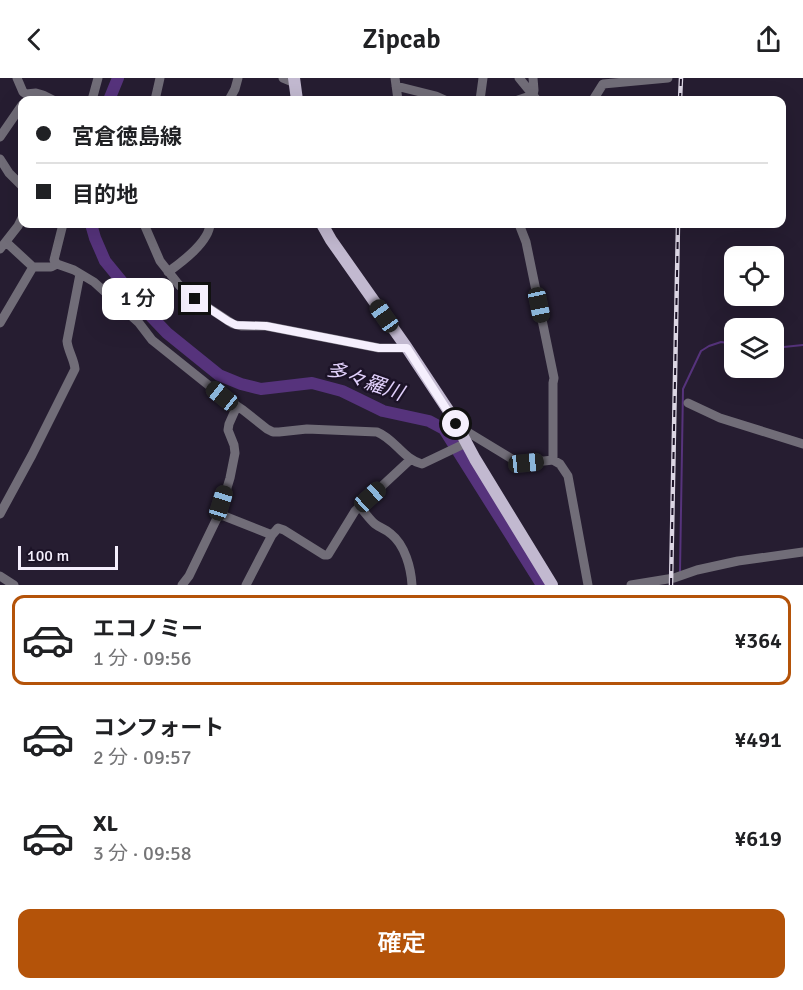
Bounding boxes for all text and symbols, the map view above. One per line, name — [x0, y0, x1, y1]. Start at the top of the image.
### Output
icon: back — [18, 23, 51, 56]
text: Zipcab — [362, 23, 441, 56]
icon: share — [752, 23, 785, 56]
text: 宮倉徳島線 — [72, 123, 182, 150]
text: 目的地 — [72, 181, 138, 208]
map controls — [724, 246, 784, 378]
button: locate — [724, 246, 784, 306]
callout: 1 分 — [102, 278, 174, 320]
route end — [181, 285, 208, 312]
text: 1 分 — [120, 286, 156, 311]
car — [526, 286, 552, 324]
car — [366, 296, 402, 336]
button: layers — [724, 318, 784, 378]
water label: 多々羅川 — [323, 356, 409, 406]
car — [202, 378, 242, 414]
route start — [442, 410, 469, 437]
car — [507, 452, 545, 474]
car — [351, 478, 389, 516]
car — [207, 483, 235, 523]
scale bar — [18, 543, 118, 570]
text: 100 m — [27, 546, 69, 566]
icon: car — [21, 613, 75, 667]
text: エコノミー — [93, 615, 203, 642]
text: ¥364 — [734, 627, 782, 654]
text: 1 分 · 09:56 — [93, 646, 192, 671]
icon: car — [21, 712, 75, 766]
text: コンフォート — [93, 714, 224, 741]
text: ¥491 — [734, 726, 782, 753]
text: 2 分 · 09:57 — [93, 745, 192, 770]
text: XL — [93, 810, 118, 837]
icon: car — [21, 811, 75, 865]
text: ¥619 — [734, 825, 782, 852]
text: 3 分 · 09:58 — [93, 841, 192, 866]
button: 確定 — [18, 909, 785, 978]

